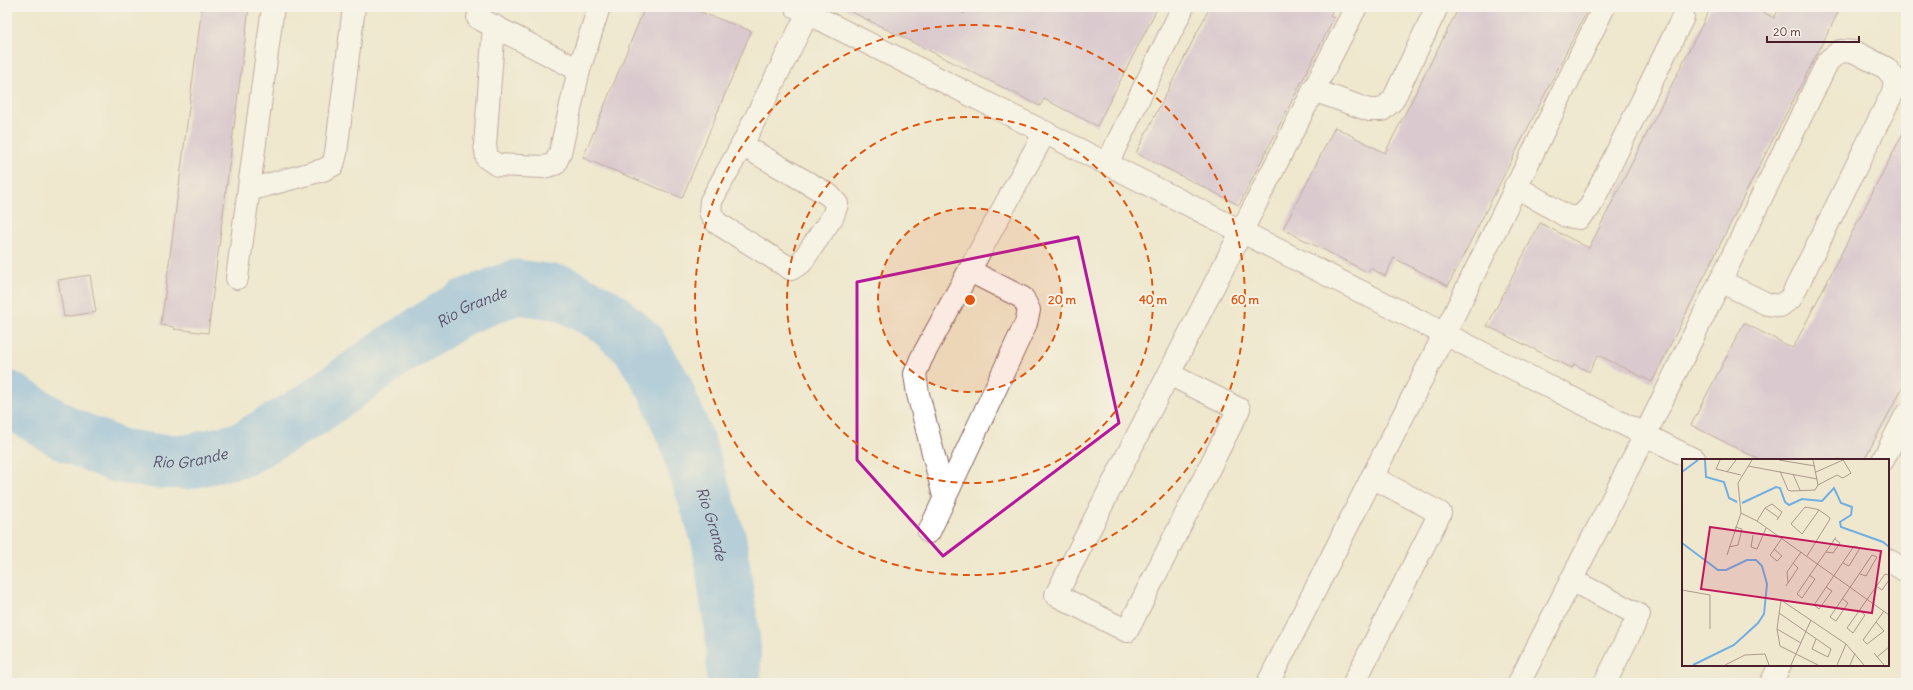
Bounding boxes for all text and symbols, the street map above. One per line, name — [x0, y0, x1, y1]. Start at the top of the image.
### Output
scale bar — [1767, 18, 1859, 44]
text: 20 m — [1773, 24, 1801, 39]
water label: Rio Grande — [433, 282, 510, 332]
text: 20 m — [1048, 292, 1076, 307]
text: 40 m — [1139, 292, 1168, 307]
text: 60 m — [1231, 292, 1260, 307]
centre of rings — [963, 293, 977, 307]
water label: Rio Grande — [152, 443, 230, 472]
inset map — [1682, 459, 1889, 666]
water label: Rio Grande — [693, 484, 731, 562]

